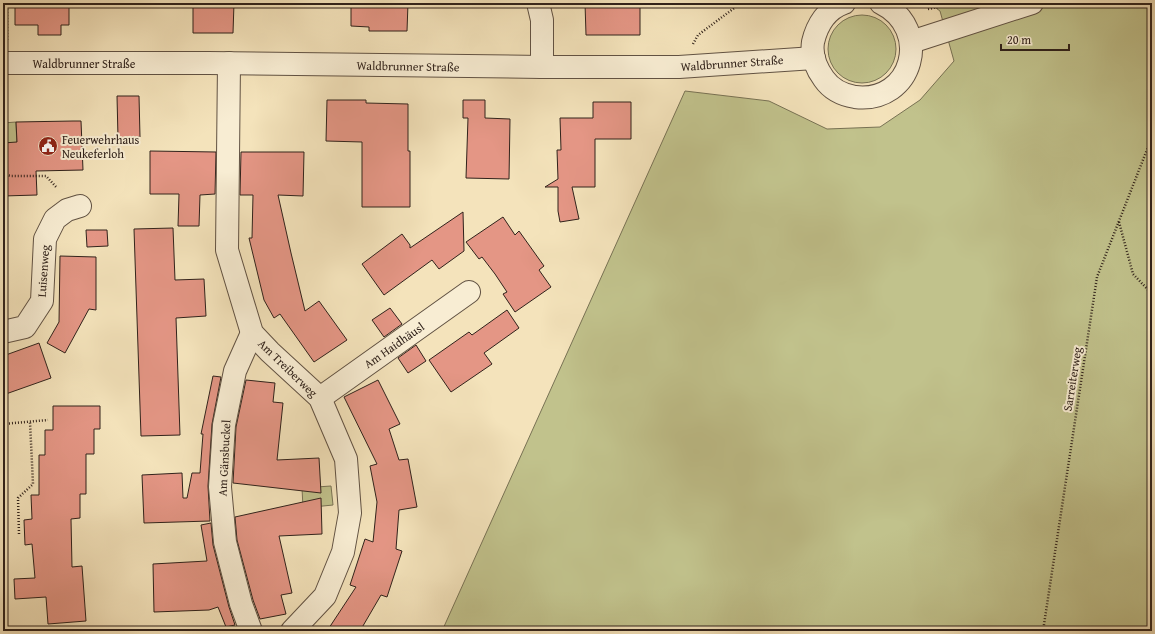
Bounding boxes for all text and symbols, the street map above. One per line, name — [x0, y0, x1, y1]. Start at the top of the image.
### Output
scale bar — [1001, 26, 1069, 52]
text: 20 m — [1007, 31, 1031, 48]
street label: Waldbrunner Straße — [680, 51, 784, 75]
street label: Waldbrunner Straße — [33, 55, 136, 72]
street label: Waldbrunner Straße — [356, 57, 460, 75]
place label: Feuerwehrhaus Neukeferloh — [62, 131, 140, 162]
public building icon: Feuerwehrhaus Neukeferloh — [37, 135, 59, 157]
street label: Luisenweg — [33, 244, 53, 298]
street label: Am Haidhäusl — [360, 318, 428, 372]
street label: Am Treiberweg — [254, 335, 322, 401]
street label: Sarreiterweg — [1059, 346, 1085, 412]
street label: Am Gänsbuckel — [214, 419, 235, 497]

